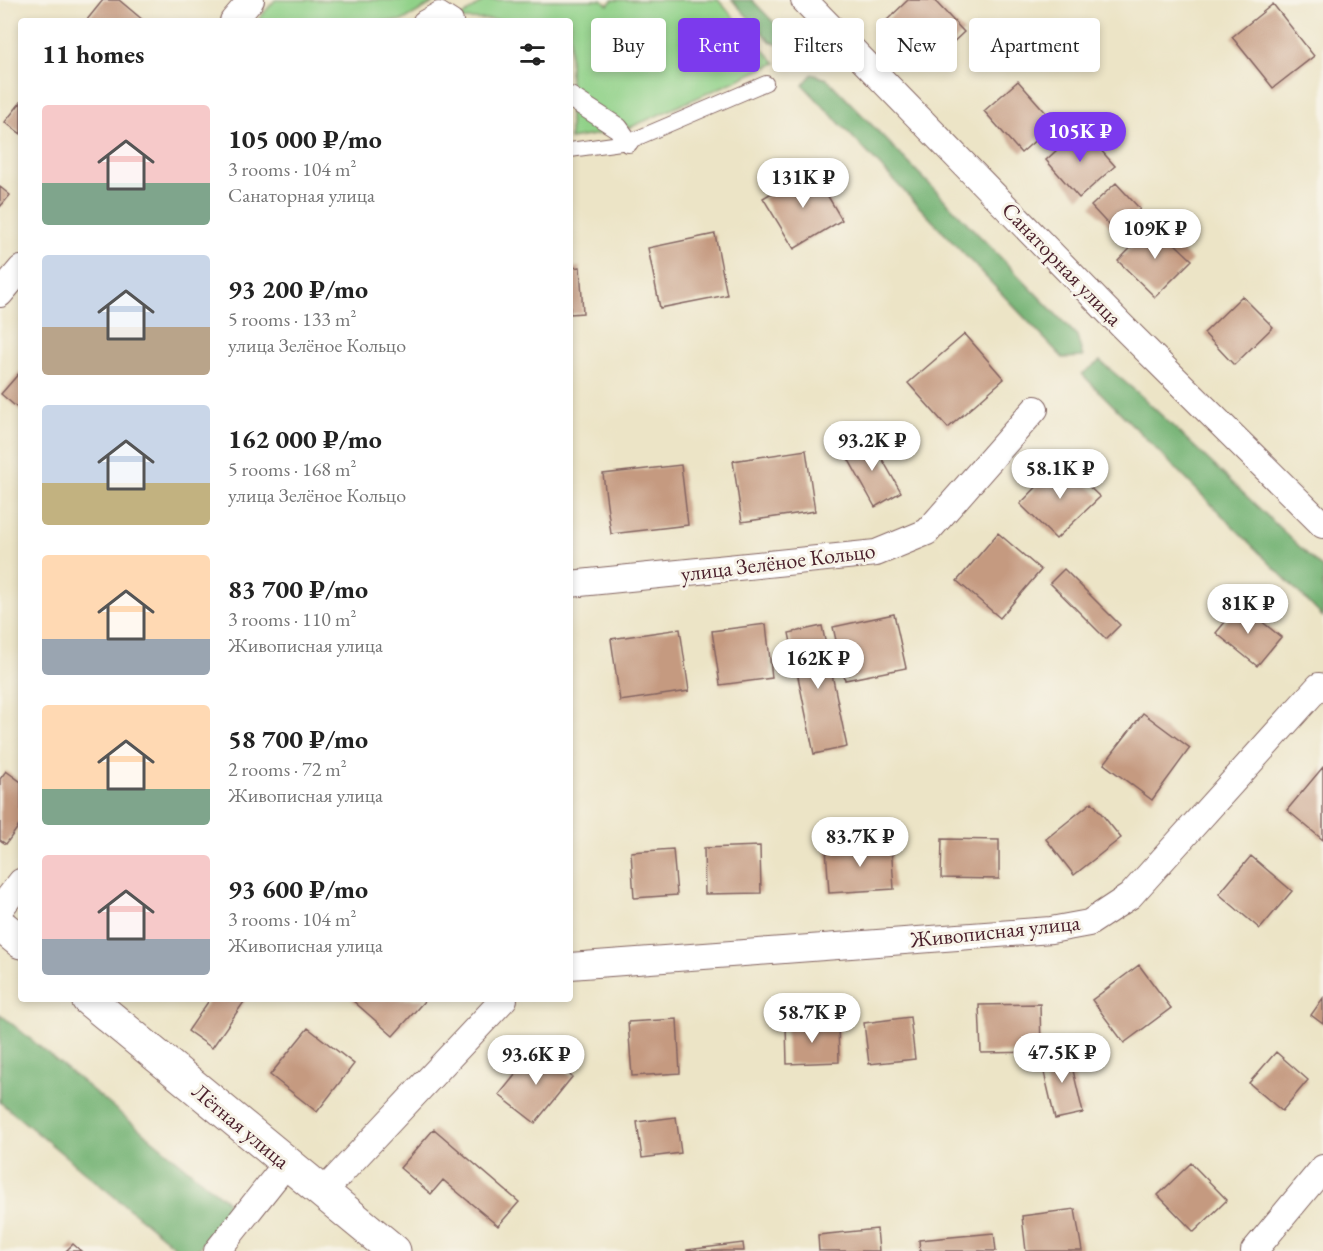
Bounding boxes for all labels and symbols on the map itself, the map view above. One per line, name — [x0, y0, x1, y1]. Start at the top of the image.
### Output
pin: 105K ₽ — [1031, 112, 1129, 163]
pin: 131K ₽ — [754, 158, 852, 209]
street label: Санаторная улица — [995, 196, 1129, 332]
pin: 109K ₽ — [1106, 209, 1204, 260]
pin: 93.2K ₽ — [817, 421, 927, 472]
pin: 58.1K ₽ — [1005, 449, 1115, 500]
street label: улица Зелёное Кольцо — [679, 536, 877, 588]
pin: 81K ₽ — [1206, 584, 1290, 635]
pin: 162K ₽ — [769, 639, 867, 690]
pin: 83.7K ₽ — [805, 817, 915, 868]
street label: Живописная улица — [908, 908, 1082, 954]
pin: 58.7K ₽ — [757, 993, 867, 1044]
pin: 47.5K ₽ — [1007, 1033, 1117, 1084]
pin: 93.6K ₽ — [481, 1035, 591, 1086]
street label: Лётная улица — [186, 1077, 296, 1176]

